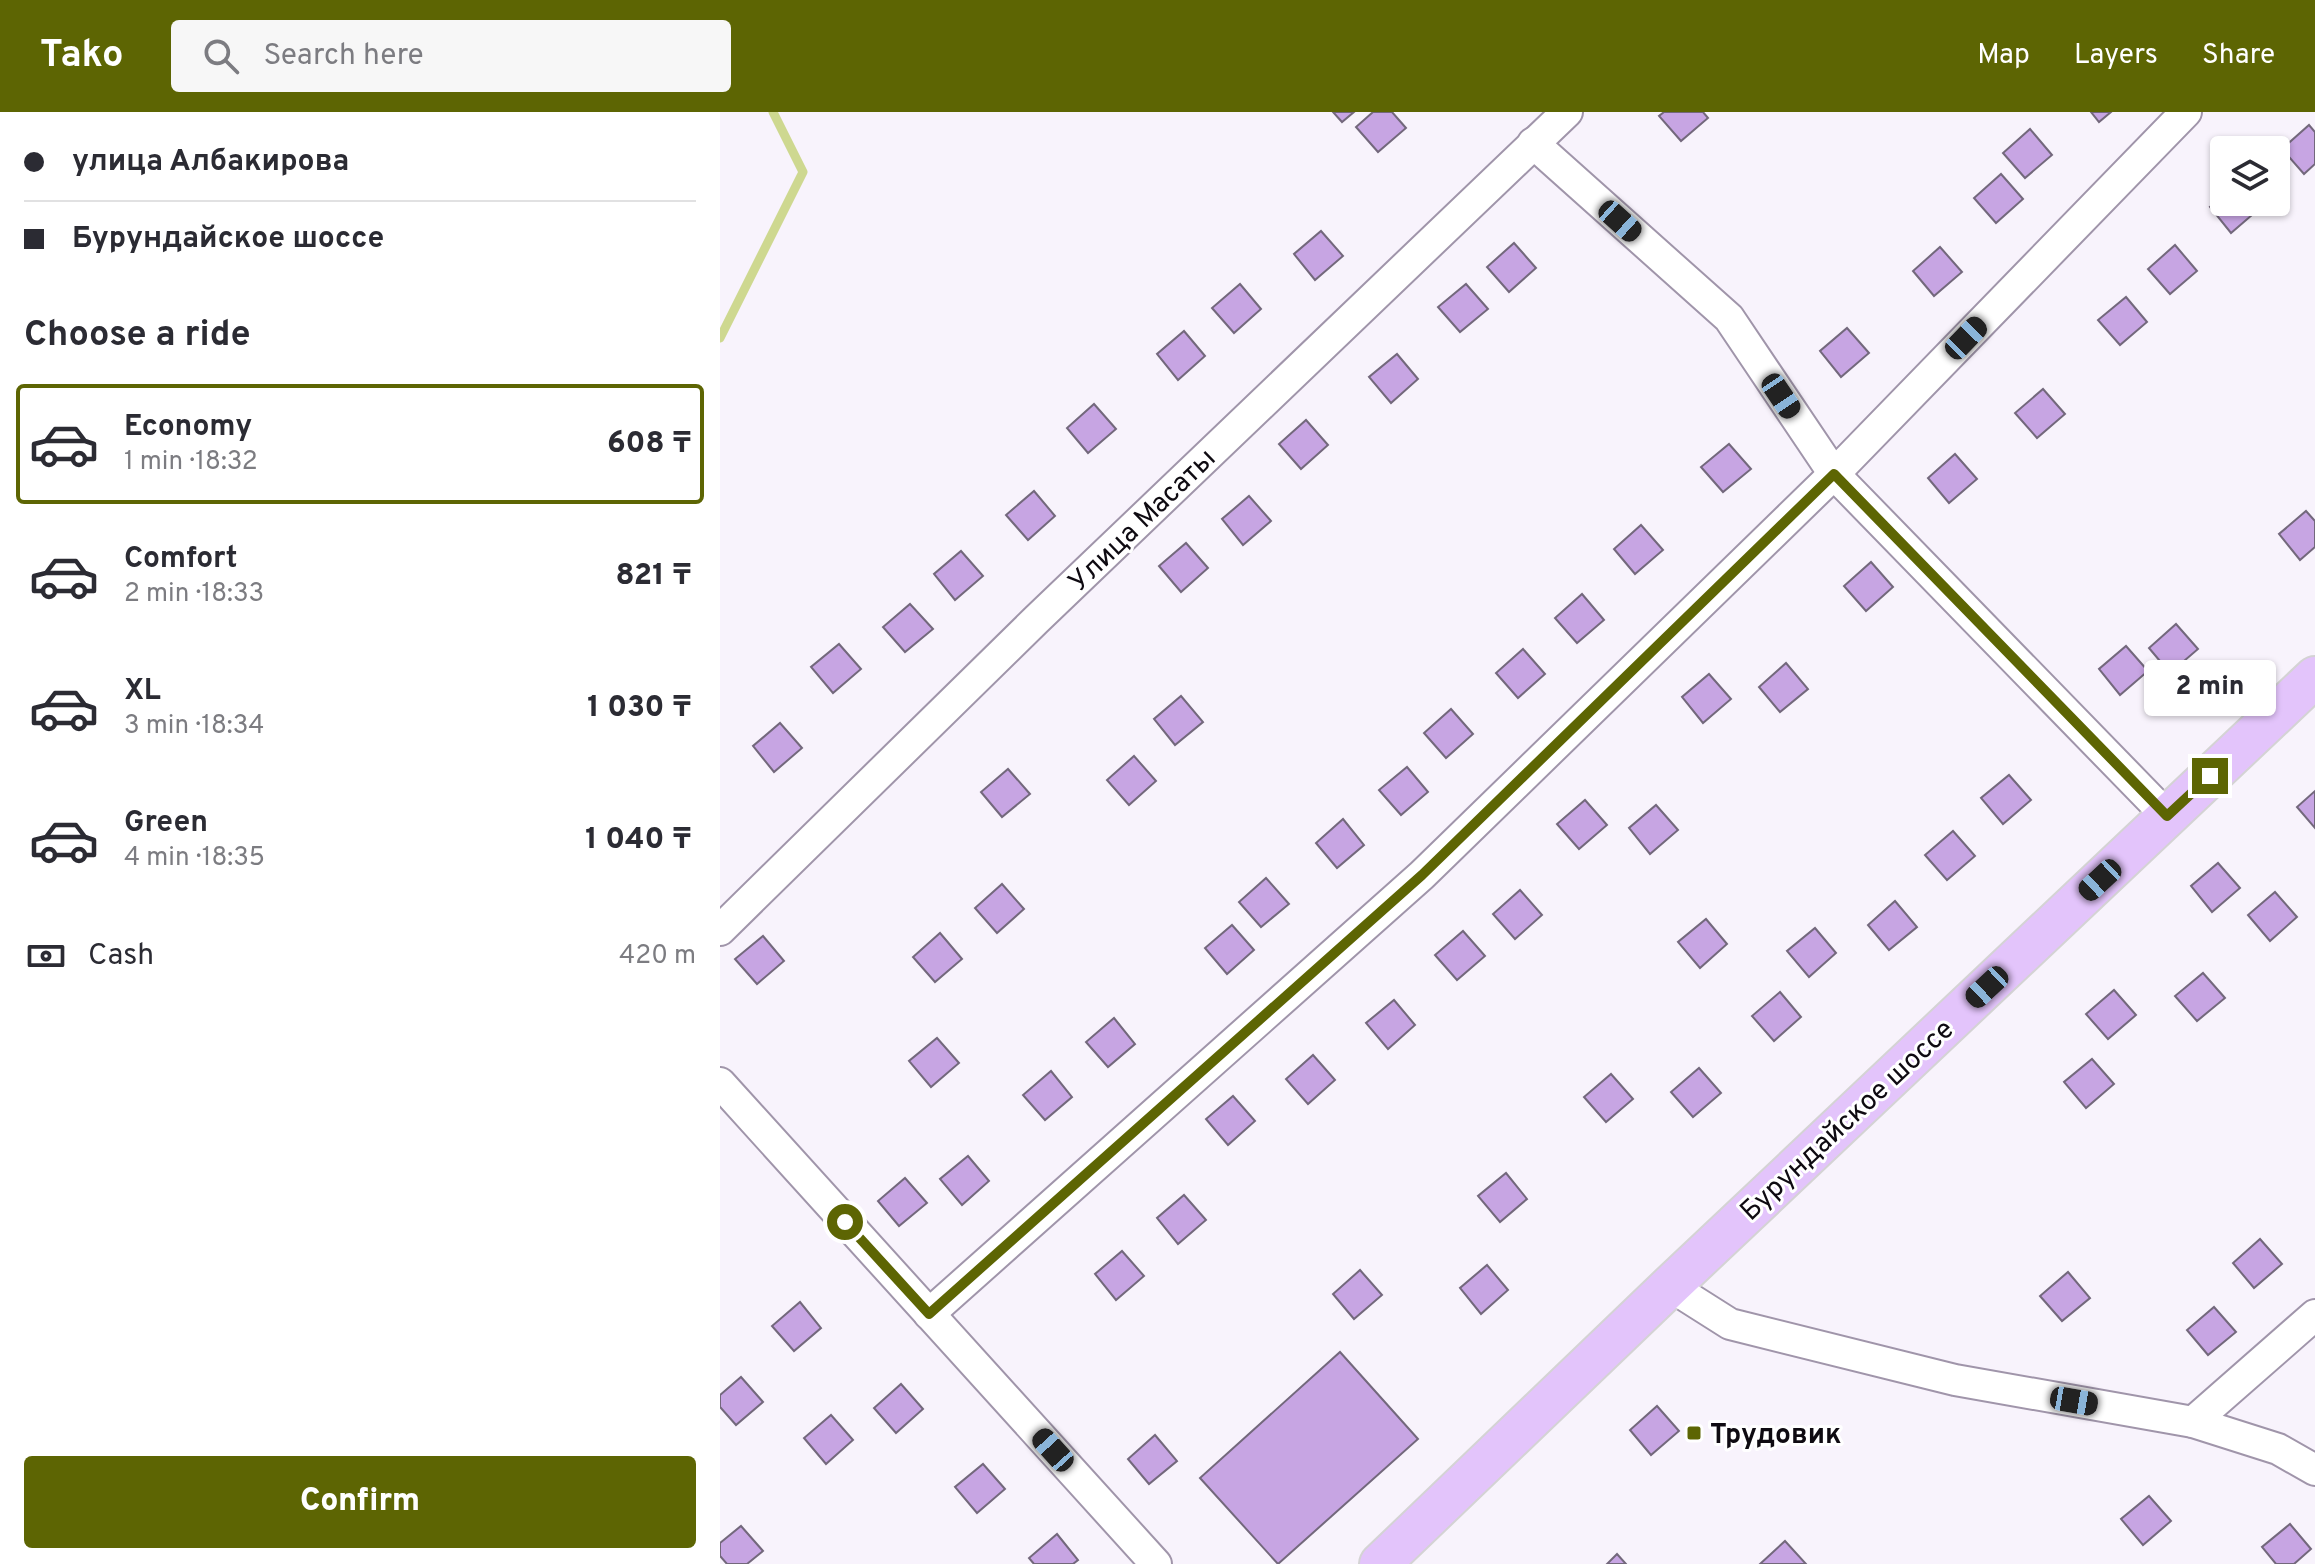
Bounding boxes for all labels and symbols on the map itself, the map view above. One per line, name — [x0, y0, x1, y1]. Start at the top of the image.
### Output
car — [1594, 196, 1646, 246]
car — [1941, 312, 1991, 364]
car — [1758, 369, 1804, 423]
street label: Улица Масаты — [1062, 442, 1224, 601]
callout: 2 min — [2144, 660, 2276, 716]
route end — [2192, 758, 2228, 794]
car — [2074, 855, 2126, 905]
car — [1961, 962, 2013, 1012]
street label: Бурундайское шоссе — [1734, 1013, 1963, 1230]
route start — [827, 1204, 863, 1240]
car — [2048, 1385, 2100, 1417]
place label: Трудовик — [1710, 1418, 1841, 1454]
car — [1028, 1424, 1078, 1476]
marker: Трудовик — [1685, 1424, 1703, 1442]

